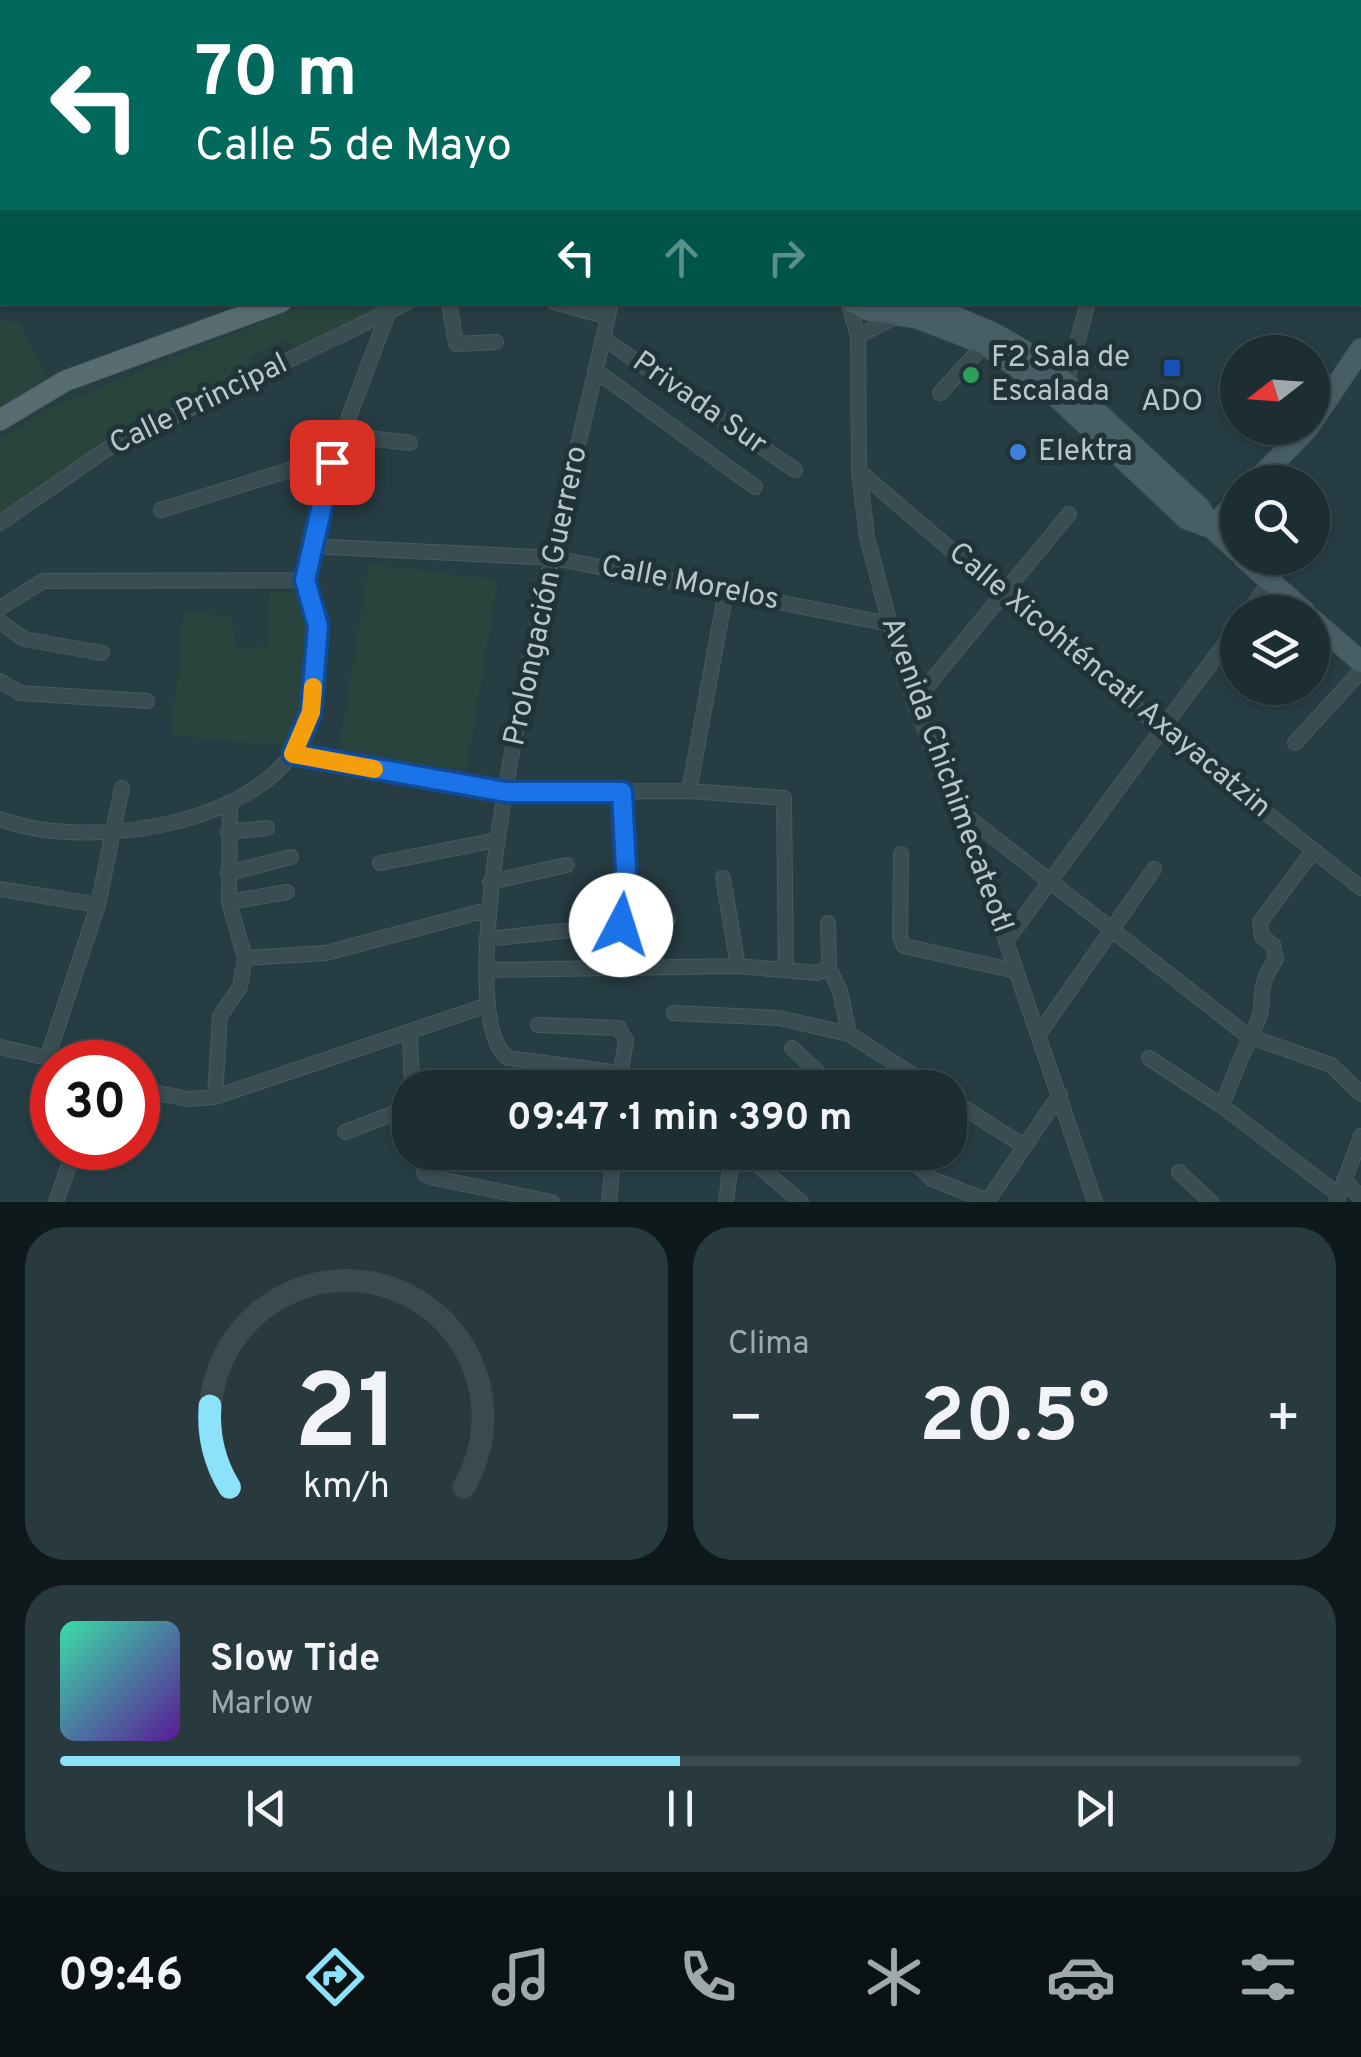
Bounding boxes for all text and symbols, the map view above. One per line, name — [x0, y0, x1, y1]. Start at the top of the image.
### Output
text: 70 m — [195, 32, 358, 121]
icon: left — [30, 40, 160, 170]
text: Calle 5 de Mayo — [195, 119, 512, 176]
icon: left — [549, 230, 604, 285]
icon: ahead — [654, 230, 709, 285]
icon: right — [759, 230, 814, 285]
north arrow — [1220, 335, 1330, 445]
map controls — [1220, 335, 1330, 705]
place label: F2 Sala de Escalada — [991, 340, 1130, 411]
street label: Privada Sur — [625, 344, 774, 464]
street label: Calle Principal — [104, 346, 294, 464]
marker: ADO — [1161, 357, 1183, 379]
marker: F2 Sala de Escalada — [960, 364, 982, 386]
place label: ADO — [1141, 384, 1203, 421]
pin — [290, 420, 375, 505]
place label: Elektra — [1038, 434, 1133, 471]
icon: arrive — [305, 435, 360, 490]
marker: Elektra — [1007, 441, 1029, 463]
street label: Prolongación Guerrero — [497, 443, 597, 749]
button: search — [1220, 465, 1330, 575]
street label: Calle Xicohténcatl Axayacatzin — [940, 535, 1278, 827]
street label: Calle Morelos — [598, 549, 782, 619]
button: layers — [1220, 595, 1330, 705]
street label: Avenida Chichimecateotl — [872, 612, 1020, 938]
position arrow — [569, 873, 673, 977]
speed limit sign: 30 — [30, 1040, 160, 1170]
text: 09:47 · 1 min · 390 m — [507, 1095, 852, 1144]
text: Clima — [728, 1325, 809, 1365]
text: 21 — [294, 1353, 399, 1485]
text: 20.5° — [919, 1373, 1110, 1468]
text: − — [728, 1386, 763, 1456]
text: + — [1266, 1386, 1301, 1456]
text: km/h — [303, 1465, 390, 1511]
text: Slow Tide — [210, 1636, 380, 1685]
text: Marlow — [210, 1685, 313, 1725]
icon: previous — [239, 1781, 294, 1836]
icon: pause — [653, 1781, 708, 1836]
icon: next — [1067, 1781, 1122, 1836]
icon: directions — [300, 1942, 370, 2012]
icon: music — [486, 1942, 556, 2012]
icon: phone — [673, 1942, 743, 2012]
icon: climate — [859, 1942, 929, 2012]
icon: car — [1046, 1942, 1116, 2012]
icon: filters — [1233, 1942, 1303, 2012]
text: 09:46 — [58, 1949, 183, 2006]

